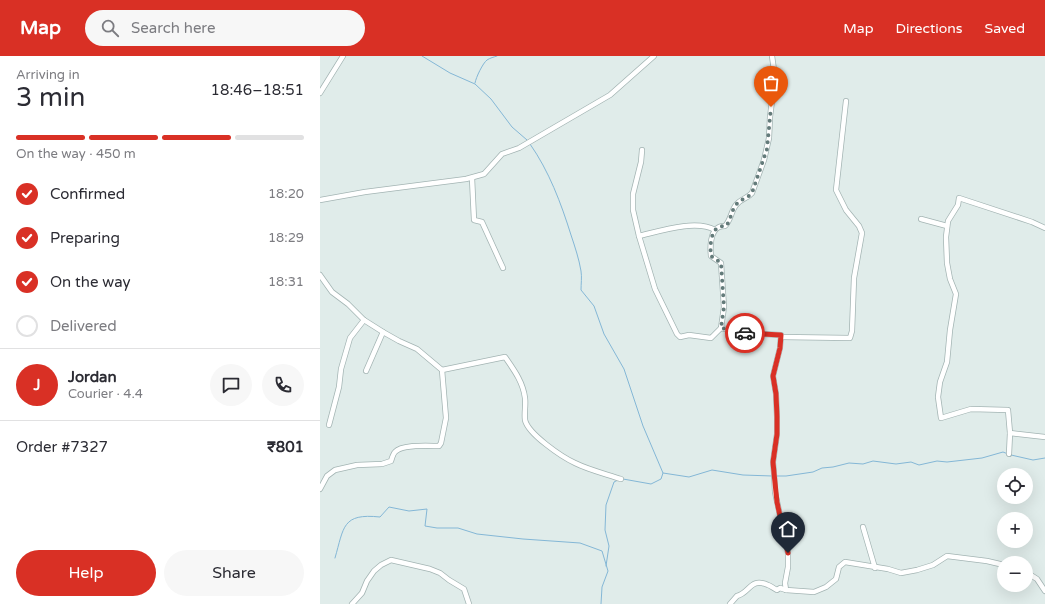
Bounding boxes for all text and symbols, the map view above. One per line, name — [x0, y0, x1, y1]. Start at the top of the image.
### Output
search box — [85, 10, 365, 46]
text: Map — [20, 17, 61, 39]
icon: search — [99, 17, 121, 39]
text: Search here — [131, 19, 215, 37]
text: Map — [843, 20, 874, 37]
text: Directions — [896, 20, 963, 37]
text: Saved — [985, 20, 1025, 37]
pin — [754, 66, 788, 107]
text: Arriving in — [16, 67, 80, 83]
icon: bag — [760, 72, 782, 94]
text: 18:46–18:51 — [211, 81, 304, 99]
text: 3 min — [16, 82, 85, 113]
text: On the way · 450 m — [16, 146, 136, 162]
icon: check — [16, 183, 38, 205]
text: Confirmed — [50, 185, 125, 203]
text: 18:20 — [268, 186, 304, 202]
icon: check — [16, 227, 38, 249]
text: Preparing — [50, 229, 120, 247]
text: 18:29 — [268, 230, 304, 246]
icon: check — [16, 271, 38, 293]
text: On the way — [50, 273, 130, 291]
text: 18:31 — [268, 274, 304, 290]
courier — [725, 313, 765, 353]
text: Delivered — [50, 317, 117, 335]
icon: car — [734, 322, 756, 344]
button: chat — [210, 364, 252, 406]
button: phone — [262, 364, 304, 406]
text: Jordan — [68, 368, 117, 386]
text: J — [34, 376, 41, 394]
text: Courier · 4.4 — [68, 386, 143, 402]
text: Order #7327 — [16, 438, 108, 456]
text: ₹801 — [267, 438, 304, 456]
map controls — [997, 468, 1033, 592]
button: locate — [997, 468, 1033, 504]
pin — [771, 512, 805, 553]
button: + — [997, 512, 1033, 548]
icon: home — [777, 518, 799, 540]
button: Help — [16, 550, 156, 596]
button: Share — [164, 550, 304, 596]
button: − — [997, 556, 1033, 592]

